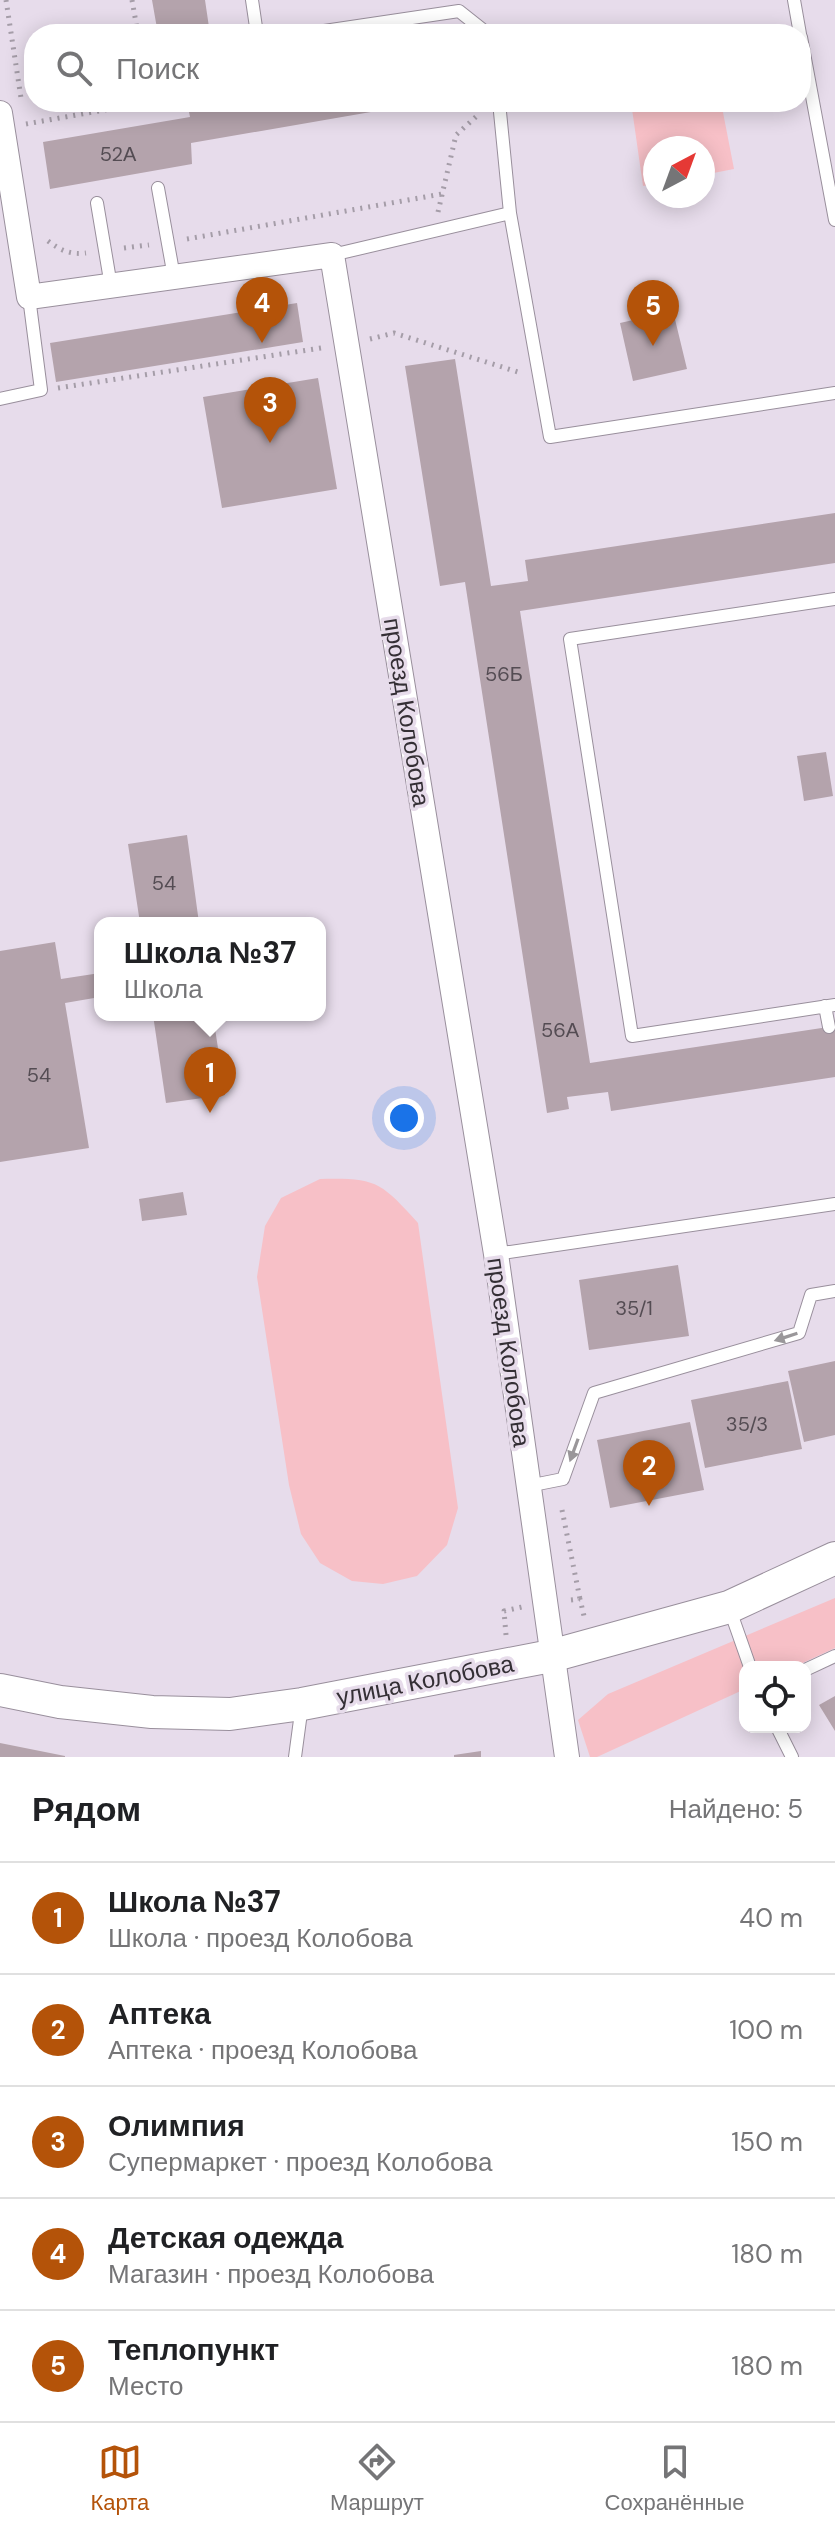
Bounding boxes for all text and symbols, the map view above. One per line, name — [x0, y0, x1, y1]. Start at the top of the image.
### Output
search box — [24, 24, 811, 112]
icon: search — [52, 46, 96, 90]
text: Поиск — [116, 49, 199, 88]
north arrow — [643, 136, 715, 208]
house number: 52А — [100, 141, 137, 167]
pin: 4 — [236, 277, 288, 343]
pin: 5 — [627, 280, 679, 346]
pin: 3 — [244, 377, 296, 443]
street label: проезд Колобова — [377, 615, 437, 809]
house number: 56Б — [485, 661, 523, 687]
house number: 54 — [152, 870, 176, 896]
popup — [94, 917, 326, 1021]
text: Школа №37 — [124, 933, 296, 972]
text: Школа — [124, 972, 203, 1006]
house number: 56А — [541, 1017, 580, 1043]
pin: 1 — [184, 1047, 236, 1113]
house number: 54 — [27, 1062, 51, 1088]
your location — [384, 1098, 424, 1138]
street label: проезд Колобова — [480, 1255, 538, 1449]
house number: 35/1 — [615, 1295, 653, 1321]
one-way arrow — [773, 1331, 797, 1344]
house number: 35/3 — [726, 1411, 768, 1437]
one-way arrow — [567, 1438, 579, 1462]
pin: 2 — [623, 1440, 675, 1506]
street label: улица Колобова — [334, 1648, 517, 1712]
map controls — [739, 1661, 811, 1733]
button: locate — [739, 1661, 811, 1733]
text: Рядом — [32, 1787, 141, 1832]
text: Найдено: 5 — [669, 1792, 803, 1826]
text: Школа №37 — [108, 1882, 281, 1921]
text: 1 — [53, 1901, 63, 1935]
text: 40 m — [739, 1901, 803, 1935]
text: Школа · проезд Колобова — [108, 1921, 413, 1955]
text: Аптека — [108, 1994, 211, 2033]
text: 2 — [50, 2013, 66, 2047]
text: 100 m — [729, 2013, 803, 2047]
text: Аптека · проезд Колобова — [108, 2033, 418, 2067]
text: Олимпия — [108, 2106, 245, 2145]
text: 3 — [50, 2125, 66, 2159]
text: 150 m — [731, 2125, 803, 2159]
text: Супермаркет · проезд Колобова — [108, 2145, 492, 2179]
text: Детская одежда — [108, 2218, 344, 2257]
text: 4 — [50, 2237, 66, 2271]
text: 180 m — [731, 2237, 803, 2271]
text: Магазин · проезд Колобова — [108, 2257, 434, 2291]
text: Теплопункт — [108, 2330, 279, 2369]
text: 5 — [50, 2349, 66, 2383]
text: 180 m — [731, 2349, 803, 2383]
text: Место — [108, 2369, 184, 2403]
tab: Карта — [90, 2440, 149, 2517]
tab: Маршрут — [330, 2440, 424, 2517]
tab: Сохранённые — [605, 2440, 745, 2517]

